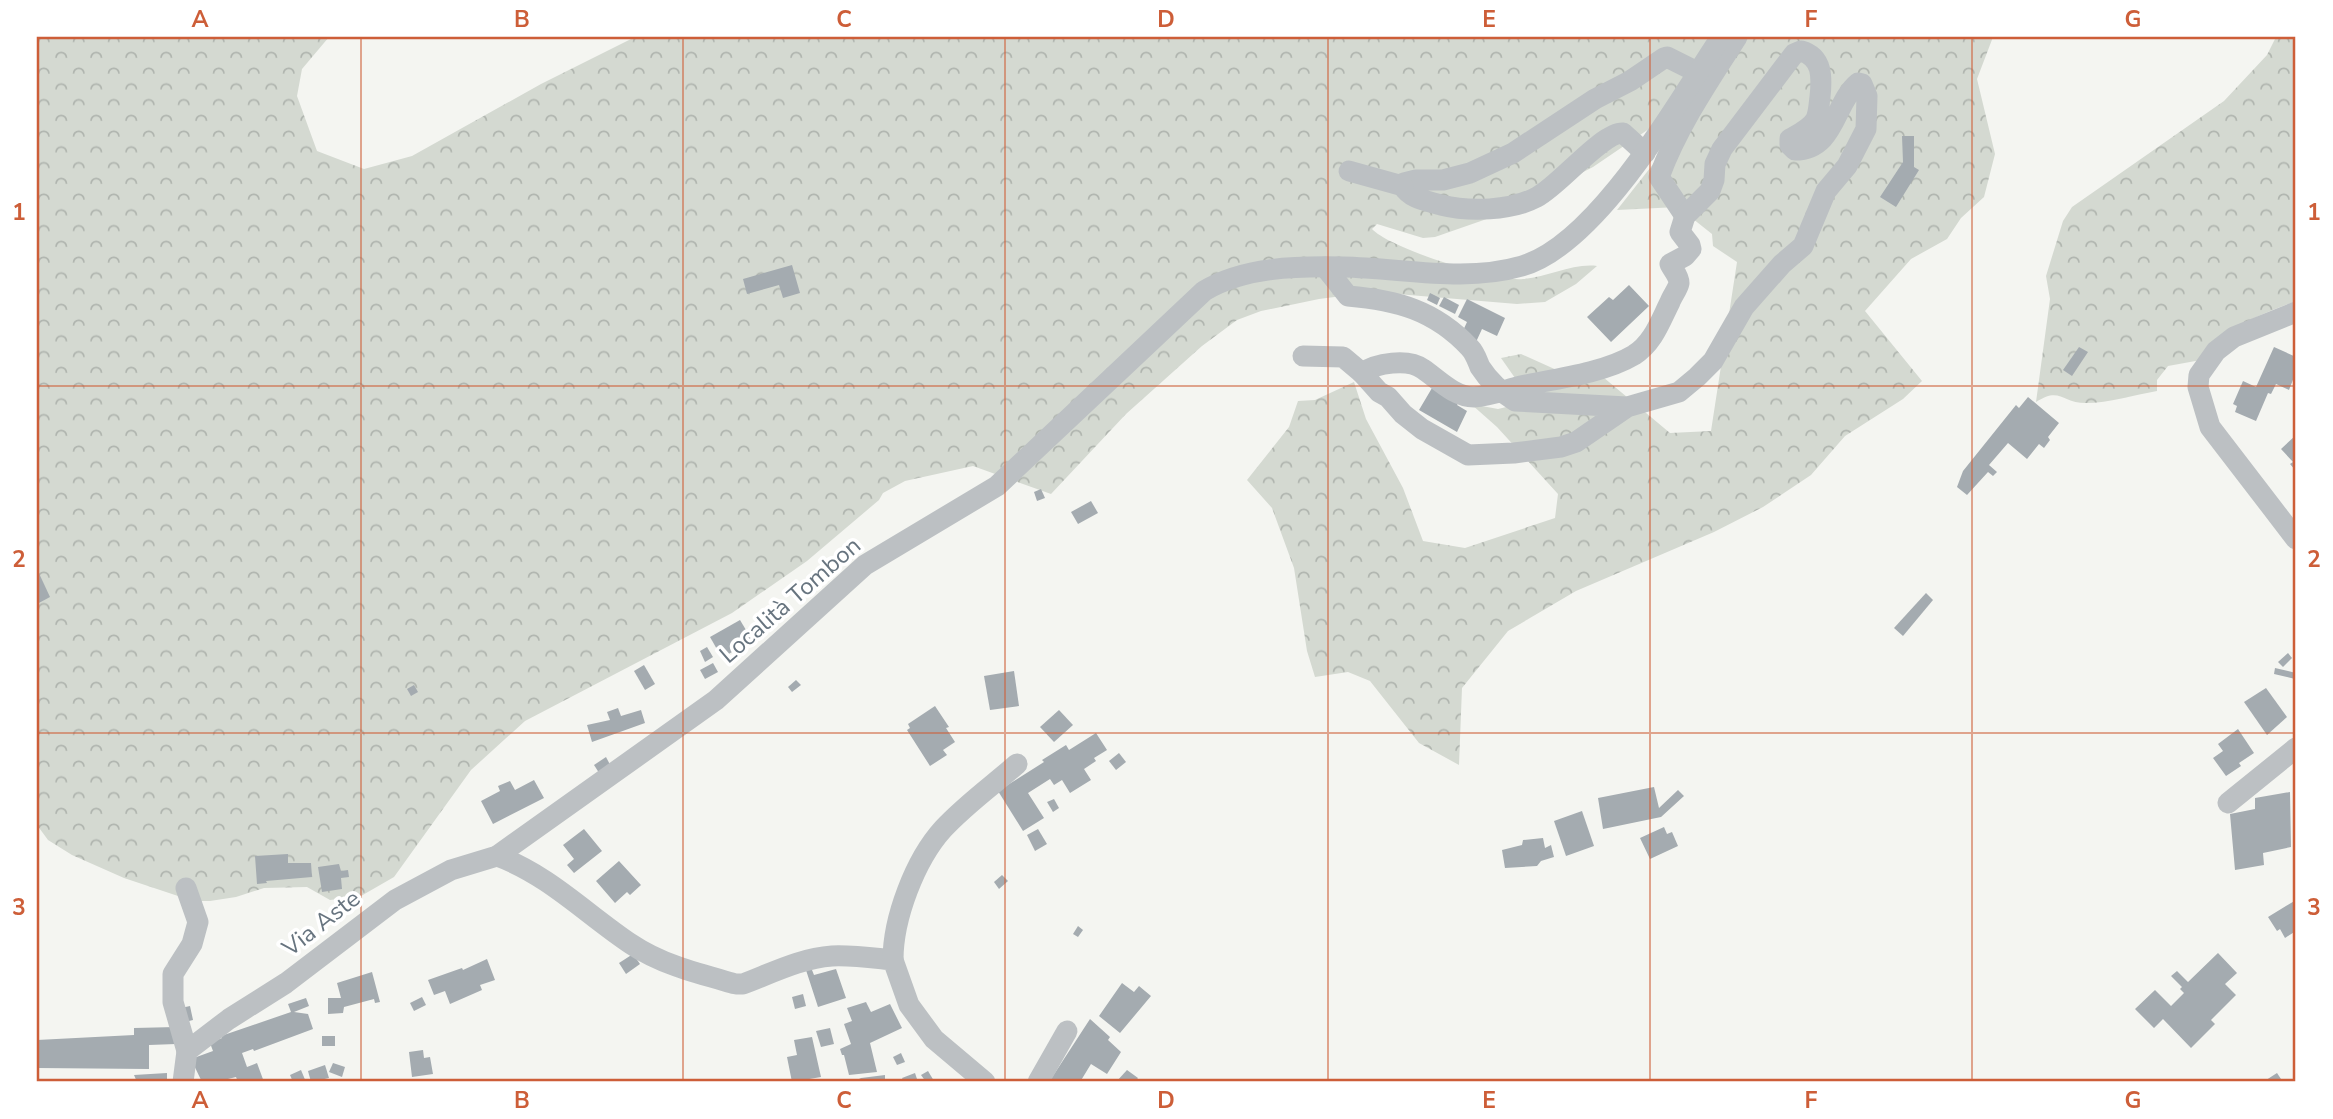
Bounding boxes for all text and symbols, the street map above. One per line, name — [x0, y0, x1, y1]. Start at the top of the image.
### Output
text: A — [191, 4, 209, 35]
text: B — [514, 4, 530, 35]
text: C — [836, 4, 852, 35]
text: D — [1157, 4, 1175, 35]
text: E — [1482, 4, 1496, 35]
text: F — [1805, 4, 1818, 35]
text: G — [2125, 4, 2141, 35]
text: 1 — [12, 197, 26, 228]
text: 1 — [2307, 197, 2321, 228]
street label: Località Tombon — [713, 530, 867, 670]
text: 2 — [12, 544, 26, 575]
text: 2 — [2307, 544, 2321, 575]
street label: Via Aste — [275, 882, 367, 964]
text: 3 — [12, 892, 26, 923]
text: 3 — [2307, 892, 2321, 923]
text: A — [191, 1085, 209, 1116]
text: B — [514, 1085, 530, 1116]
text: C — [836, 1085, 852, 1116]
text: D — [1157, 1085, 1175, 1116]
text: E — [1482, 1085, 1496, 1116]
text: F — [1805, 1085, 1818, 1116]
text: G — [2125, 1085, 2141, 1116]

